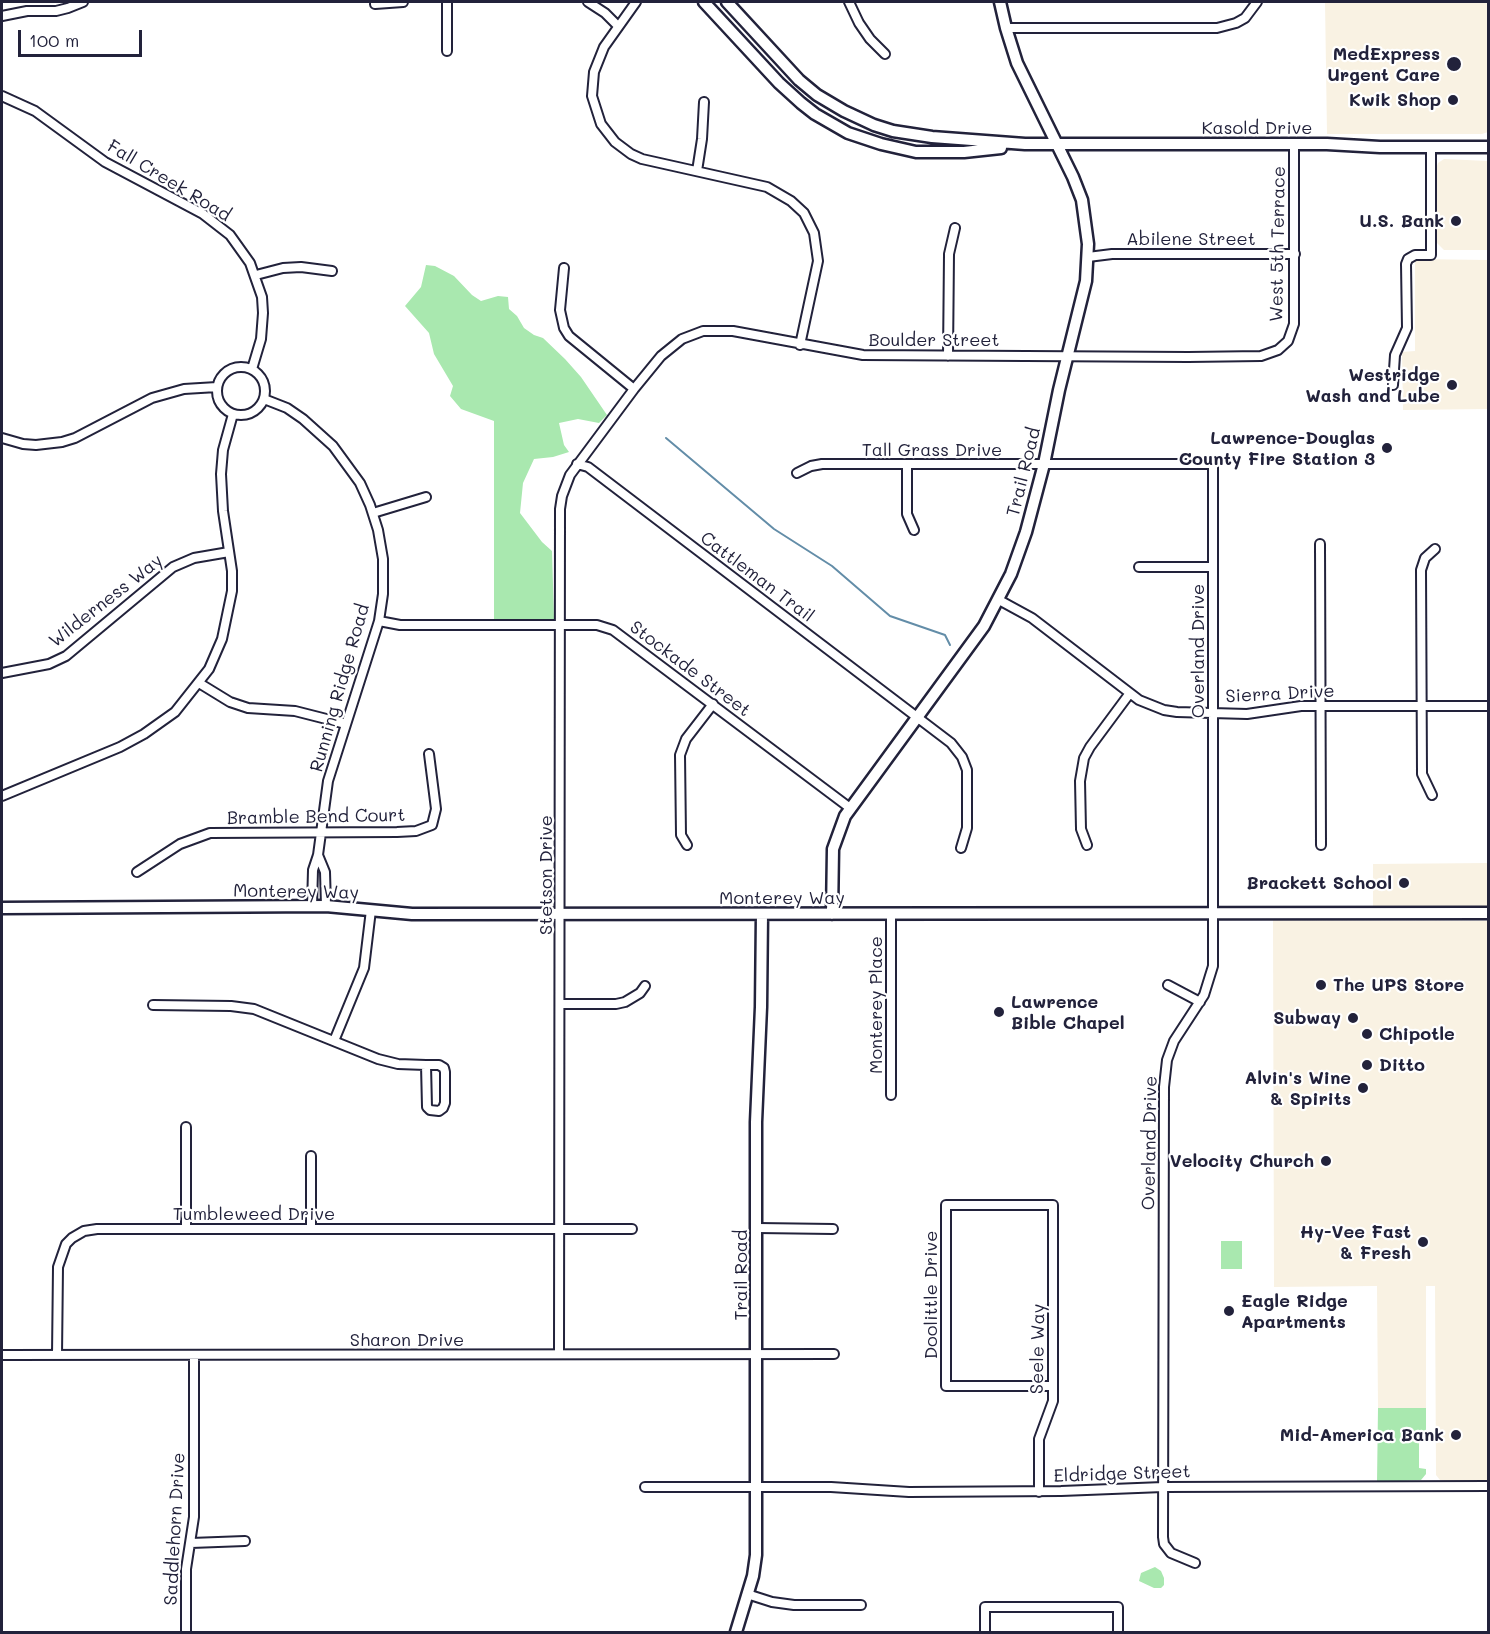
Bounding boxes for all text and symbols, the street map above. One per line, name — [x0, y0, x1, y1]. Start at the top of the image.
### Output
scale bar — [21, 18, 146, 56]
text: 100 m — [29, 28, 79, 52]
place label: MedExpress Urgent Care — [1327, 43, 1440, 86]
marker: MedExpress Urgent Care — [1445, 55, 1463, 73]
place label: Kwik Shop — [1349, 89, 1441, 111]
marker: Kwik Shop — [1446, 93, 1460, 107]
street label: Kasold Drive — [1202, 117, 1312, 139]
street label: Fall Creek Road — [103, 136, 235, 226]
street label: West 5th Terrace — [1266, 166, 1290, 322]
place label: U.S. Bank — [1359, 210, 1444, 232]
marker: U.S. Bank — [1449, 214, 1463, 228]
street label: Abilene Street — [1126, 228, 1256, 250]
street label: Boulder Street — [869, 329, 999, 351]
place label: Westridge Wash and Lube — [1305, 364, 1440, 406]
marker: Westridge Wash and Lube — [1445, 378, 1459, 392]
street label: Trail Road — [1003, 425, 1045, 519]
place label: Lawrence-Douglas County Fire Station 3 — [1179, 427, 1375, 470]
street label: Tall Grass Drive — [862, 439, 1002, 461]
marker: Lawrence-Douglas County Fire Station 3 — [1380, 441, 1394, 455]
street label: Cattleman Trail — [696, 527, 818, 627]
street label: Wilderness Way — [45, 550, 167, 652]
street label: Overland Drive — [1187, 584, 1209, 718]
street label: Running Ridge Road — [306, 602, 374, 774]
street label: Stockade Street — [625, 617, 755, 721]
street label: Sierra Drive — [1225, 680, 1335, 708]
street label: Bramble Bend Court — [227, 805, 405, 829]
street label: Stetson Drive — [535, 815, 557, 935]
place label: Brackett School — [1247, 872, 1392, 894]
marker: Brackett School — [1397, 876, 1411, 890]
street label: Monterey Way — [233, 880, 359, 904]
street label: Monterey Way — [719, 887, 845, 909]
street label: Monterey Place — [865, 936, 887, 1074]
place label: The UPS Store — [1333, 974, 1464, 996]
marker: The UPS Store — [1314, 978, 1328, 992]
place label: Lawrence Bible Chapel — [1011, 991, 1125, 1034]
marker: Lawrence Bible Chapel — [992, 1005, 1006, 1019]
place label: Subway — [1273, 1007, 1341, 1029]
marker: Subway — [1346, 1011, 1360, 1025]
place label: Chipotle — [1379, 1023, 1455, 1045]
marker: Chipotle — [1360, 1027, 1374, 1041]
place label: Ditto — [1379, 1054, 1425, 1076]
marker: Ditto — [1360, 1058, 1374, 1072]
place label: Alvin's Wine & Spirits — [1245, 1067, 1351, 1110]
street label: Overland Drive — [1138, 1076, 1162, 1210]
marker: Alvin's Wine & Spirits — [1356, 1081, 1370, 1095]
place label: Velocity Church — [1170, 1150, 1314, 1172]
marker: Velocity Church — [1319, 1154, 1333, 1168]
street label: Tumbleweed Drive — [173, 1203, 335, 1225]
place label: Hy-Vee Fast & Fresh — [1300, 1221, 1411, 1264]
street label: Trail Road — [730, 1230, 752, 1320]
street label: Doolittle Drive — [920, 1231, 942, 1359]
marker: Hy-Vee Fast & Fresh — [1416, 1235, 1430, 1249]
place label: Eagle Ridge Apartments — [1241, 1290, 1348, 1332]
street label: Seele Way — [1026, 1304, 1050, 1394]
marker: Eagle Ridge Apartments — [1222, 1304, 1236, 1318]
street label: Sharon Drive — [350, 1329, 464, 1351]
place label: Mid-America Bank — [1280, 1424, 1444, 1446]
marker: Mid-America Bank — [1449, 1428, 1463, 1442]
street label: Saddlehorn Drive — [160, 1452, 190, 1606]
street label: Eldridge Street — [1053, 1461, 1191, 1487]

